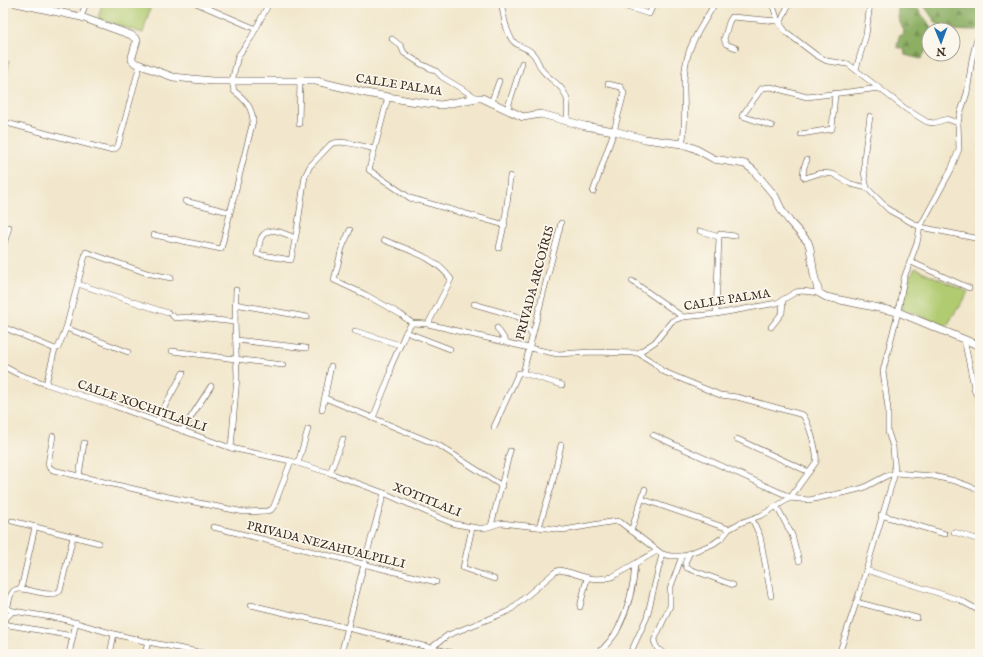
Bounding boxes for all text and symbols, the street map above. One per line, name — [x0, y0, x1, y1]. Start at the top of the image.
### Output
north arrow — [921, 22, 961, 62]
text: N — [936, 44, 947, 58]
street label: CALLE PALMA — [355, 71, 444, 99]
street label: PRIVADA ARCOÍRIS — [512, 224, 557, 342]
street label: CALLE PALMA — [683, 286, 772, 314]
street label: CALLE XOCHITLALLI — [75, 377, 209, 435]
street label: XOTITLALI — [391, 479, 463, 521]
street label: PRIVADA NEZAHUALPILLI — [245, 518, 407, 572]

